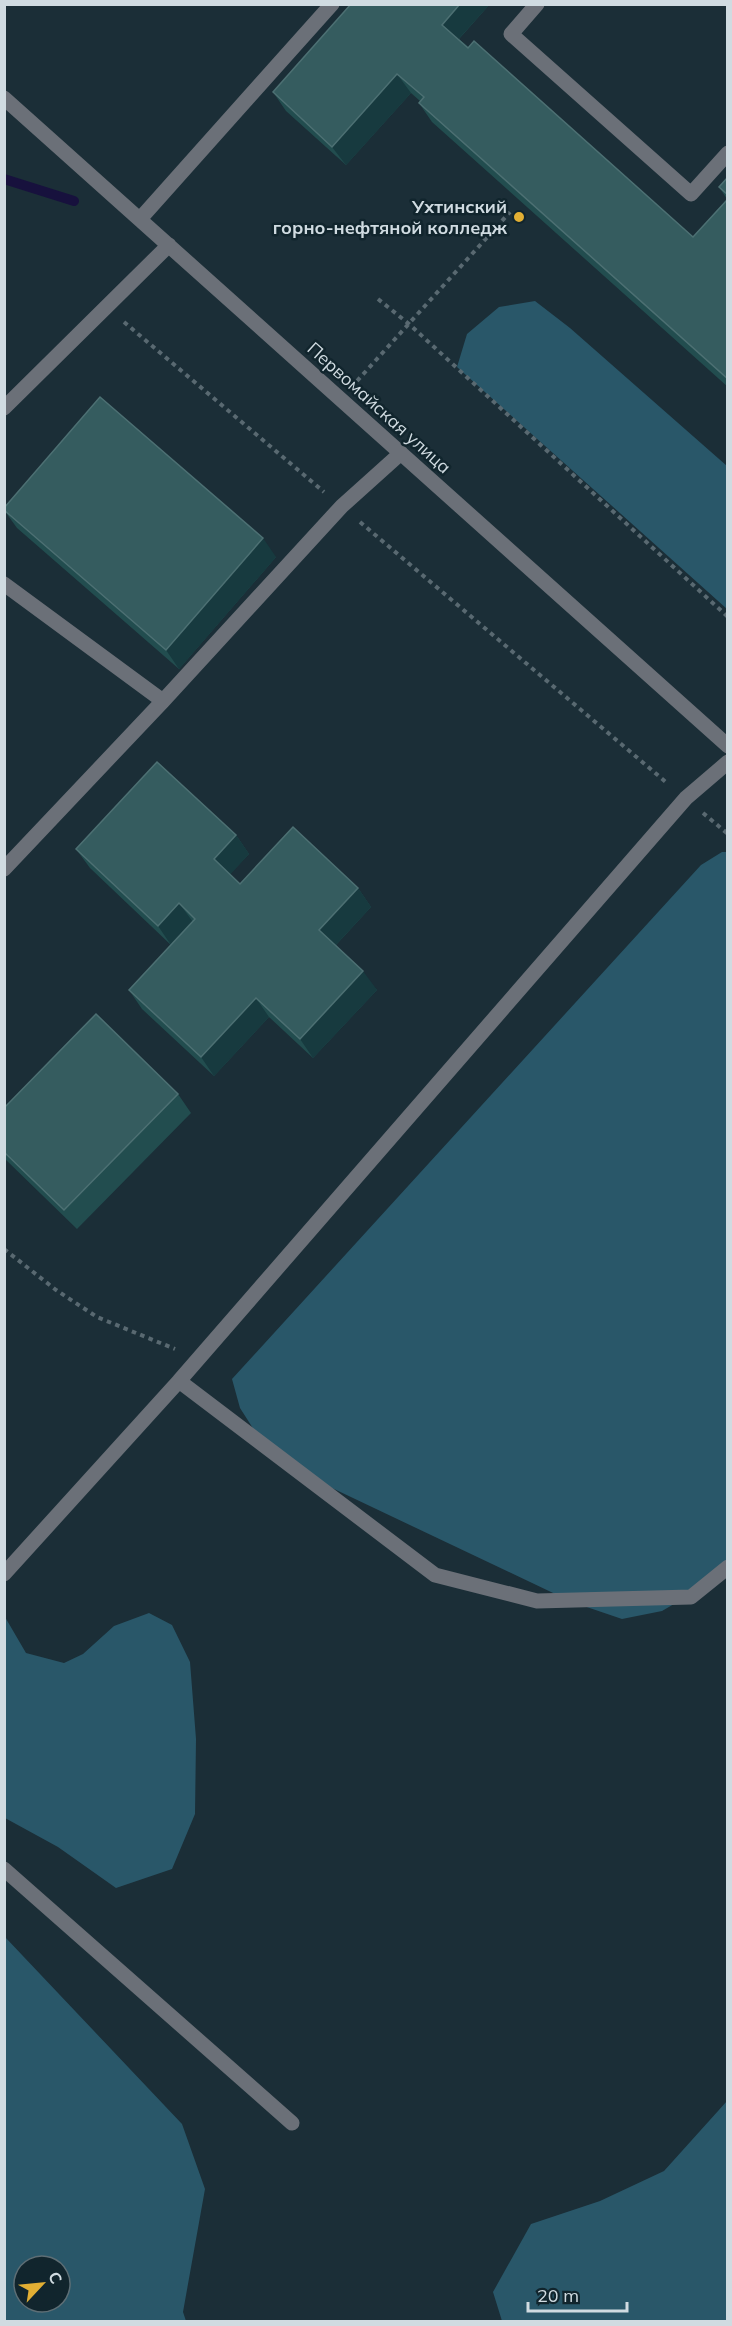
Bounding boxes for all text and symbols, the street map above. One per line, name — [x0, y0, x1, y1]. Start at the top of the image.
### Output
place label: Ухтинский горно-нефтяной колледж — [273, 195, 508, 239]
marker: Ухтинский горно-нефтяной колледж — [512, 210, 526, 224]
street label: Первомайская улица — [303, 337, 456, 478]
north arrow — [12, 2254, 72, 2314]
text: С — [44, 2268, 67, 2287]
scale bar — [528, 2275, 627, 2313]
text: 20 m — [537, 2284, 579, 2307]

